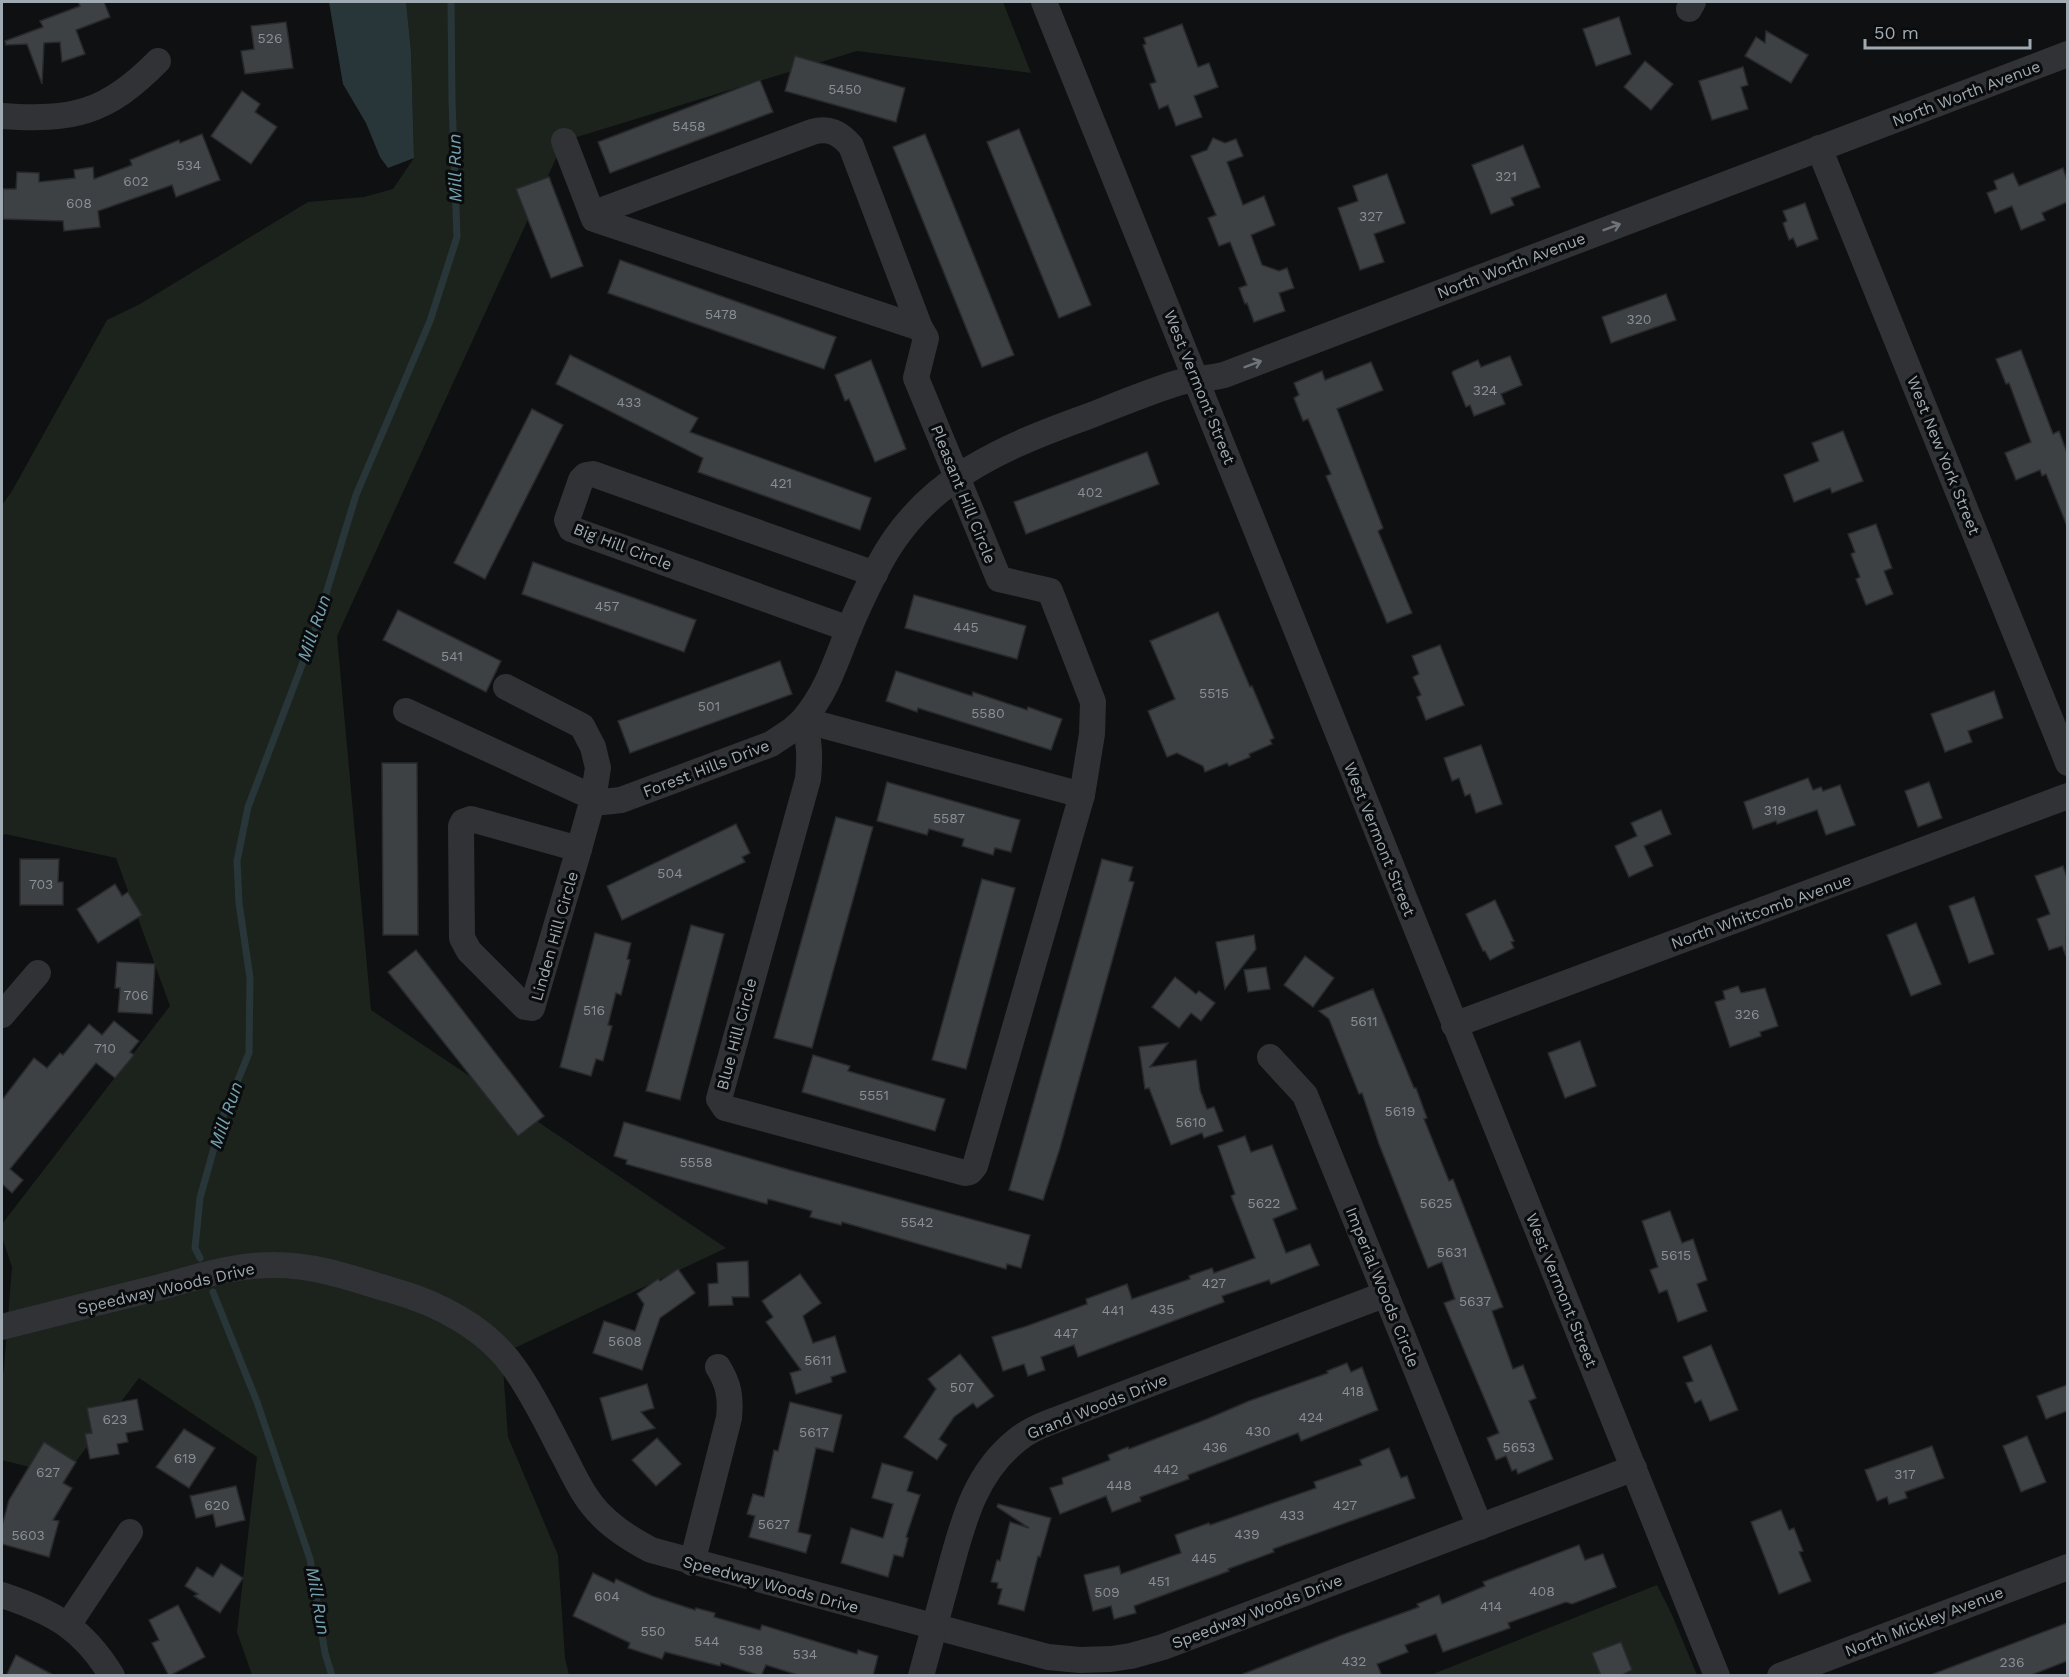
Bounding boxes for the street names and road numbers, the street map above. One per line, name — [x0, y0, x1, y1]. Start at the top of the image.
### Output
street label: North Worth Avenue — [1889, 56, 2043, 131]
street label: North Worth Avenue — [1434, 228, 1588, 303]
street label: West Vermont Street — [1160, 307, 1239, 467]
street label: West New York Street — [1903, 373, 1984, 538]
street label: Pleasant Hill Circle — [927, 422, 1000, 566]
street label: Big Hill Circle — [571, 519, 675, 574]
street label: Forest Hills Drive — [640, 736, 772, 801]
street label: West Vermont Street — [1340, 759, 1419, 919]
street label: Linden Hill Circle — [527, 869, 582, 1003]
street label: North Whitcomb Avenue — [1668, 870, 1854, 953]
street label: Blue Hill Circle — [712, 976, 761, 1092]
street label: Imperial Woods Circle — [1342, 1204, 1423, 1370]
street label: West Vermont Street — [1522, 1210, 1601, 1370]
street label: Speedway Woods Drive — [76, 1259, 257, 1318]
street label: Grand Woods Drive — [1024, 1370, 1170, 1443]
street label: Speedway Woods Drive — [681, 1552, 861, 1617]
street label: Speedway Woods Drive — [1169, 1570, 1345, 1653]
street label: North Mickley Avenue — [1842, 1582, 2006, 1660]

